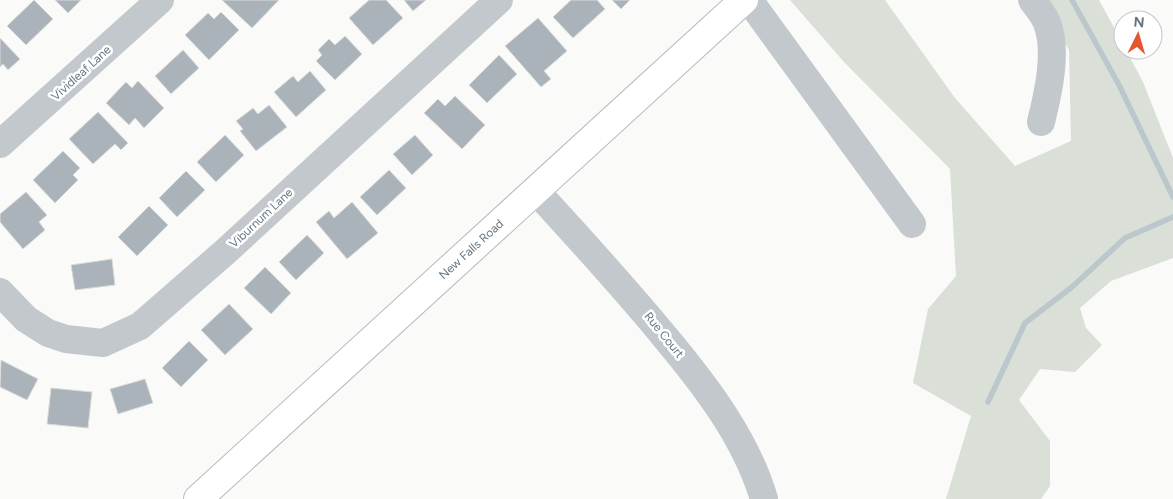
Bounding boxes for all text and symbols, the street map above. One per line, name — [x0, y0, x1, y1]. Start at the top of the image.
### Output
north arrow — [1113, 10, 1163, 60]
text: N — [1133, 14, 1145, 31]
street label: Vividleaf Lane — [48, 42, 114, 103]
street label: Viburnum Lane — [227, 185, 296, 251]
street label: New Falls Road — [436, 217, 506, 282]
street label: Rue Court — [641, 309, 687, 361]

